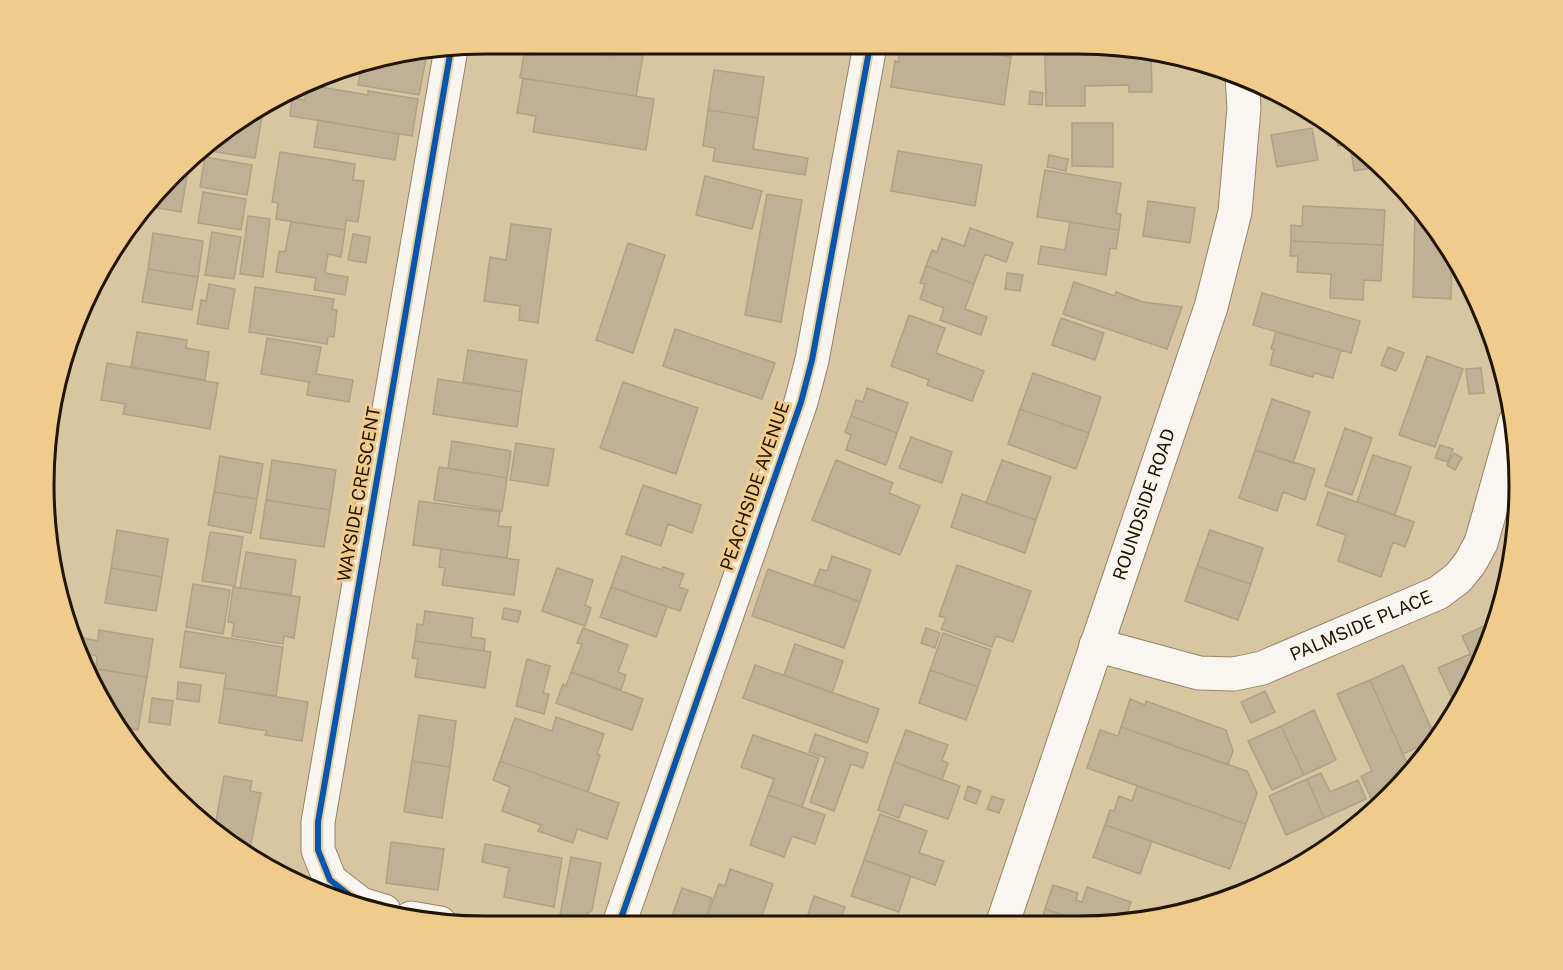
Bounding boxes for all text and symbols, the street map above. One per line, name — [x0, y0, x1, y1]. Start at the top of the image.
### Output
street label: PEACHSIDE AVENUE — [716, 399, 793, 573]
street label: WAYSIDE CRESCENT — [333, 404, 384, 583]
street label: ROUNDSIDE ROAD — [1108, 426, 1179, 583]
street label: PALMSIDE PLACE — [1287, 586, 1435, 665]

